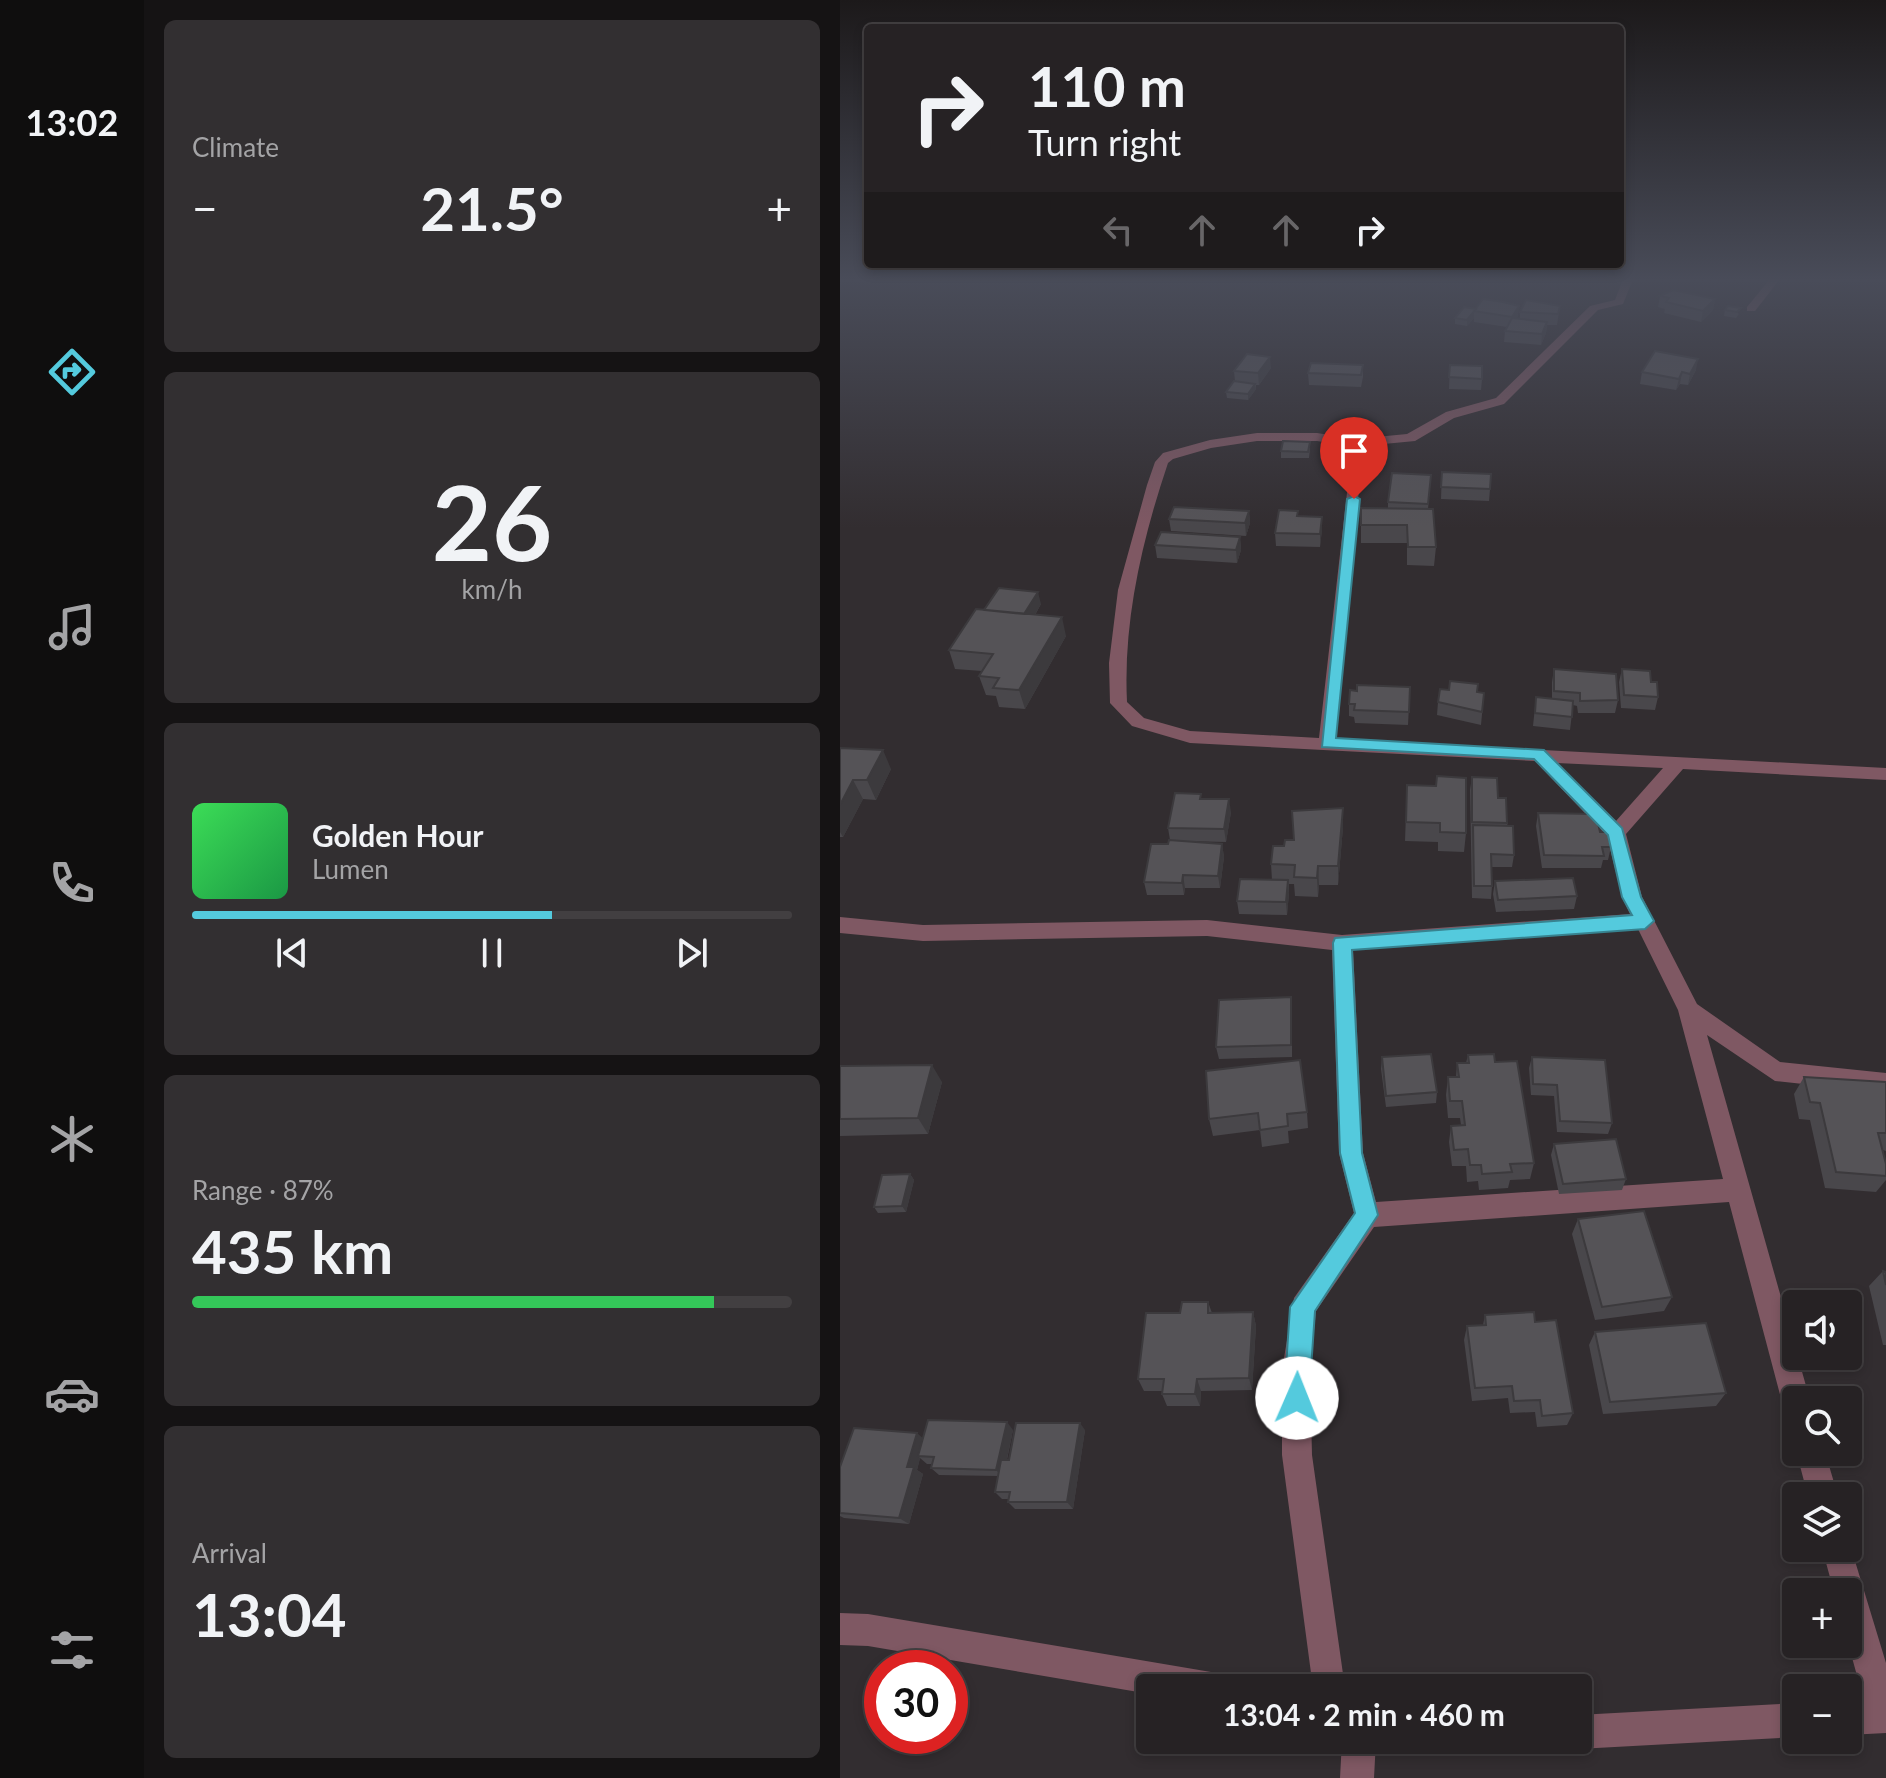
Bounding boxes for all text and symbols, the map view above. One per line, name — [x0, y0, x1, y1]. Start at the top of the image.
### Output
text: 110 m — [1028, 52, 1186, 119]
icon: right — [896, 56, 1000, 160]
text: 13:02 — [26, 100, 118, 144]
text: Turn right — [1028, 120, 1181, 164]
text: Climate — [192, 131, 279, 163]
text: 21.5° — [420, 172, 564, 244]
text: − — [192, 182, 218, 234]
text: + — [766, 182, 792, 234]
icon: left — [1096, 208, 1140, 252]
icon: ahead — [1180, 208, 1224, 252]
icon: ahead — [1264, 208, 1308, 252]
icon: right — [1348, 208, 1392, 252]
icon: directions — [44, 344, 100, 400]
pin — [1320, 417, 1388, 499]
icon: arrive — [1332, 429, 1376, 473]
text: 26 — [432, 458, 552, 583]
text: km/h — [462, 573, 522, 605]
icon: music — [44, 599, 100, 655]
text: Golden Hour — [312, 817, 484, 853]
text: Lumen — [312, 853, 389, 885]
icon: phone — [44, 855, 100, 911]
icon: previous — [270, 931, 314, 975]
icon: pause — [470, 931, 514, 975]
icon: next — [670, 931, 714, 975]
icon: climate — [44, 1111, 100, 1167]
text: Range · 87% — [192, 1174, 334, 1206]
text: 435 km — [192, 1215, 393, 1287]
map controls — [1782, 1290, 1862, 1754]
button: sound — [1782, 1290, 1862, 1370]
position arrow — [1255, 1356, 1339, 1440]
icon: car — [44, 1366, 100, 1422]
button: search — [1782, 1386, 1862, 1466]
button: layers — [1782, 1482, 1862, 1562]
text: Arrival — [192, 1537, 267, 1569]
text: 13:04 — [192, 1578, 347, 1650]
button: + — [1782, 1578, 1862, 1658]
icon: filters — [44, 1622, 100, 1678]
speed limit sign: 30 — [864, 1650, 968, 1754]
button: − — [1782, 1674, 1862, 1754]
text: 13:04 · 2 min · 460 m — [1223, 1696, 1505, 1732]

